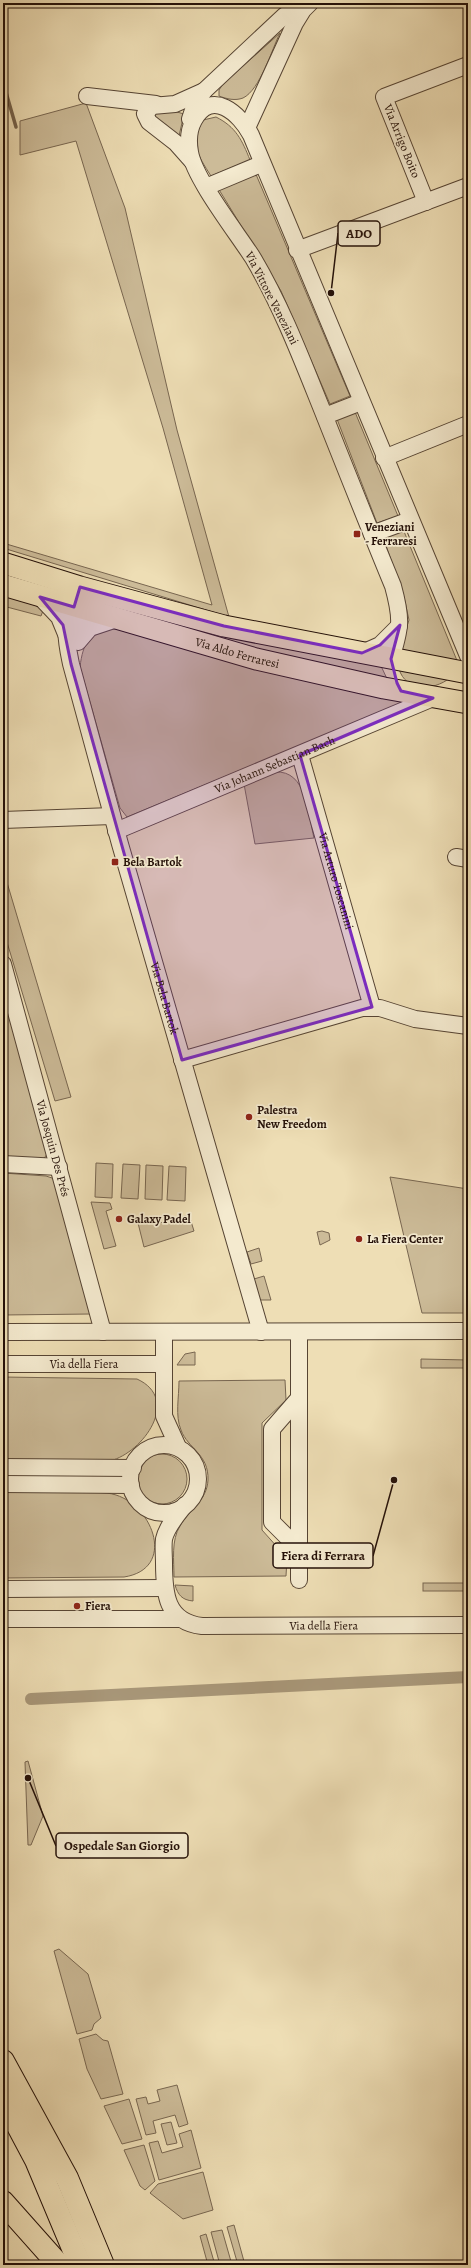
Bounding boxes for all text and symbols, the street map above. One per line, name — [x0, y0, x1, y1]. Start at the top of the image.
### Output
street label: Via Arrigo Boito — [380, 101, 424, 180]
callout: ADO — [338, 221, 380, 246]
text: ADO — [345, 225, 372, 242]
street label: Via Vittore Veneziani — [241, 248, 302, 347]
place label: Veneziani - Ferraresi — [364, 519, 417, 549]
marker: Veneziani - Ferraresi — [352, 529, 362, 539]
street label: Via Aldo Ferraresi — [192, 633, 281, 672]
street label: Via Johann Sebastian Bach — [211, 732, 338, 797]
street label: Via Arturo Toscanini — [314, 830, 357, 931]
place label: Bela Bartok — [123, 854, 182, 870]
marker: Bela Bartok — [110, 857, 120, 867]
street label: Via Bela Bartok — [146, 959, 183, 1036]
street label: Via Josquin Des Prés — [32, 1097, 74, 1199]
place label: Palestra New Freedom — [257, 1102, 327, 1132]
marker: Palestra New Freedom — [244, 1112, 254, 1122]
place label: Galaxy Padel — [127, 1211, 191, 1227]
marker: Galaxy Padel — [114, 1214, 124, 1224]
place label: La Fiera Center — [367, 1231, 443, 1247]
marker: La Fiera Center — [354, 1234, 364, 1244]
street label: Via della Fiera — [49, 1356, 119, 1372]
callout: Fiera di Ferrara — [273, 1543, 373, 1568]
text: Fiera di Ferrara — [281, 1547, 366, 1564]
place label: Fiera — [85, 1598, 111, 1614]
marker: Fiera — [72, 1601, 82, 1611]
street label: Via della Fiera — [288, 1617, 359, 1634]
callout: Ospedale San Giorgio — [56, 1833, 188, 1858]
text: Ospedale San Giorgio — [64, 1837, 180, 1854]

